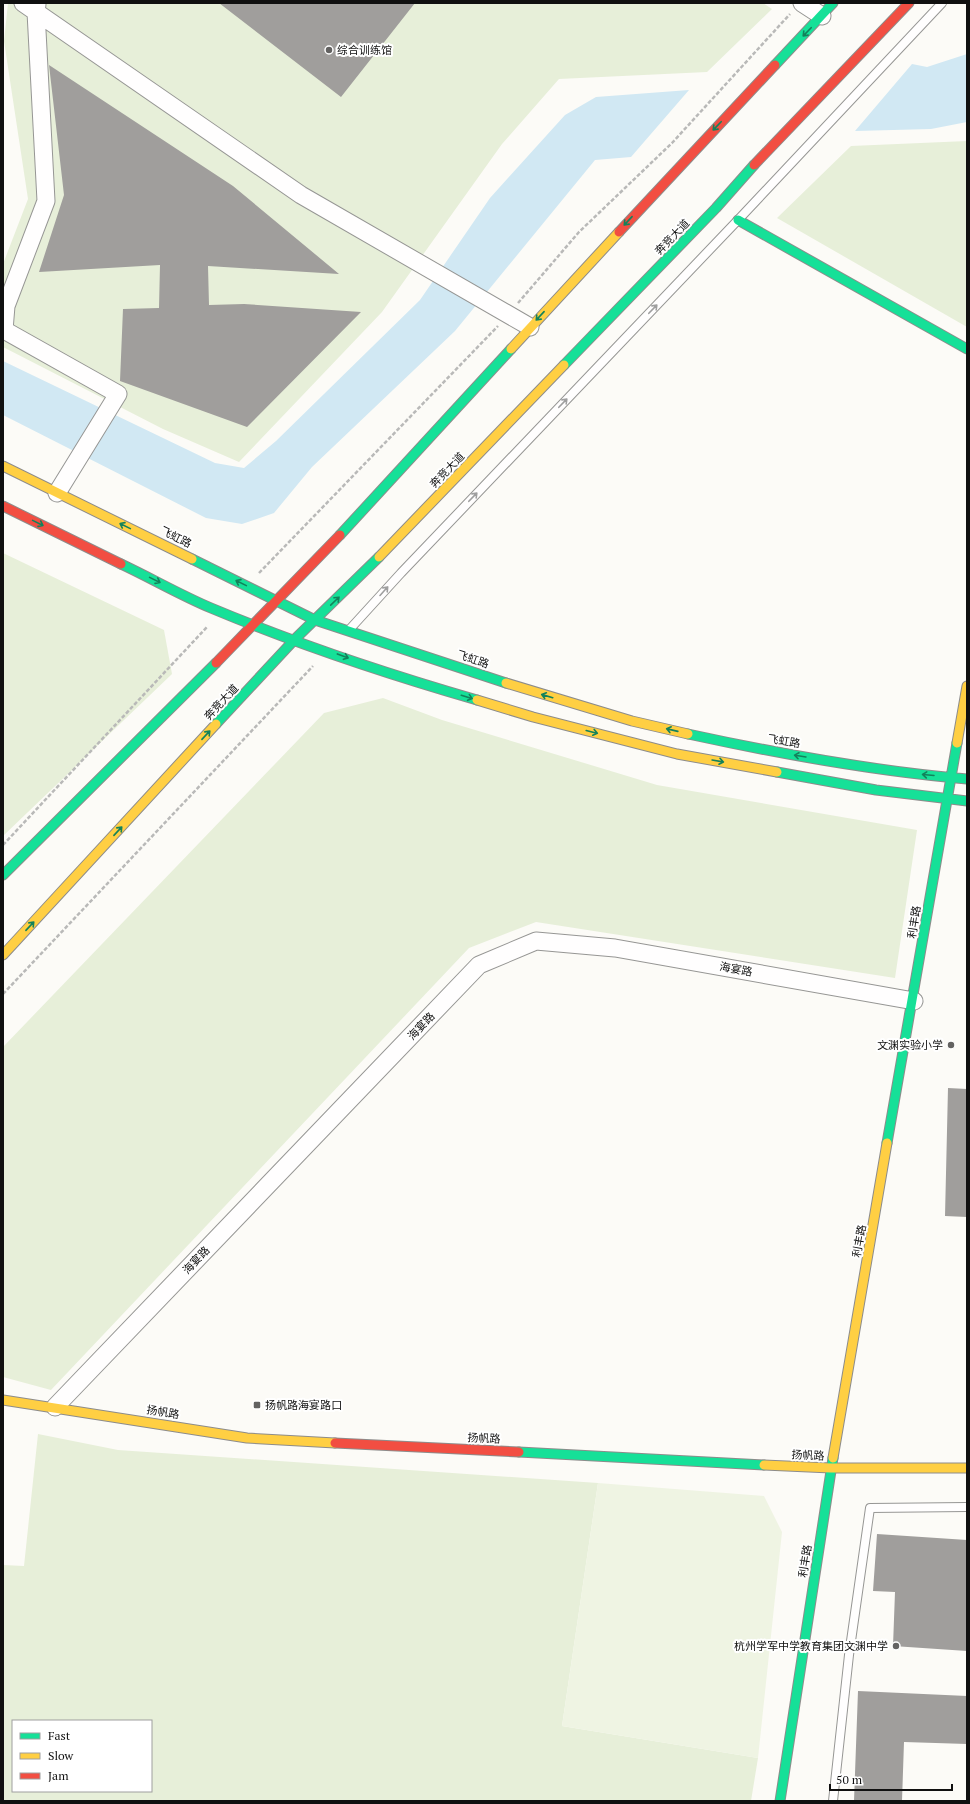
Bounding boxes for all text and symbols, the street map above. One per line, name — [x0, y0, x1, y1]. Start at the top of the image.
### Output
one-way arrow — [802, 27, 812, 37]
place label: 综合训练馆 — [337, 43, 392, 57]
marker: 综合训练馆 — [324, 45, 334, 55]
one-way arrow — [712, 121, 722, 131]
one-way arrow — [624, 216, 633, 226]
street label: 奔竞大道 — [652, 216, 692, 258]
one-way arrow — [648, 304, 658, 314]
one-way arrow — [535, 311, 545, 321]
one-way arrow — [558, 398, 568, 408]
street label: 奔竞大道 — [427, 449, 467, 491]
one-way arrow — [469, 492, 478, 502]
one-way arrow — [32, 520, 44, 527]
one-way arrow — [119, 522, 131, 529]
street label: 飞虹路 — [158, 523, 194, 551]
one-way arrow — [149, 577, 161, 584]
one-way arrow — [236, 579, 248, 586]
one-way arrow — [379, 586, 389, 596]
one-way arrow — [330, 596, 340, 606]
street label: 飞虹路 — [455, 647, 491, 671]
one-way arrow — [337, 653, 350, 660]
street label: 奔竞大道 — [201, 681, 241, 723]
one-way arrow — [541, 692, 554, 699]
one-way arrow — [460, 694, 473, 701]
one-way arrow — [666, 725, 679, 733]
one-way arrow — [585, 729, 598, 736]
one-way arrow — [202, 730, 211, 741]
street label: 飞虹路 — [767, 732, 801, 750]
one-way arrow — [794, 752, 807, 760]
one-way arrow — [711, 757, 724, 765]
one-way arrow — [922, 772, 935, 779]
one-way arrow — [114, 826, 123, 836]
street label: 利丰路 — [905, 905, 923, 939]
one-way arrow — [25, 921, 34, 931]
street label: 海宴路 — [719, 959, 753, 979]
street label: 海宴路 — [405, 1009, 437, 1043]
place label: 文渊实验小学 — [877, 1038, 943, 1052]
marker: 文渊实验小学 — [946, 1040, 956, 1050]
street label: 利丰路 — [849, 1224, 869, 1258]
street label: 海宴路 — [180, 1243, 212, 1277]
place label: 扬帆路海宴路口 — [265, 1398, 342, 1412]
marker: 扬帆路海宴路口 — [252, 1400, 262, 1410]
street label: 扬帆路 — [146, 1403, 180, 1421]
street label: 扬帆路 — [467, 1430, 501, 1446]
street label: 扬帆路 — [791, 1447, 825, 1463]
street label: 利丰路 — [796, 1544, 814, 1578]
place label: 杭州学军中学教育集团文渊中学 — [734, 1639, 888, 1653]
marker: 杭州学军中学教育集团文渊中学 — [891, 1641, 901, 1651]
legend — [12, 1720, 152, 1792]
text: Fast — [48, 1728, 71, 1743]
text: Slow — [48, 1748, 74, 1763]
scale bar — [830, 1766, 952, 1792]
text: Jam — [48, 1768, 69, 1783]
text: 50 m — [836, 1772, 863, 1787]

